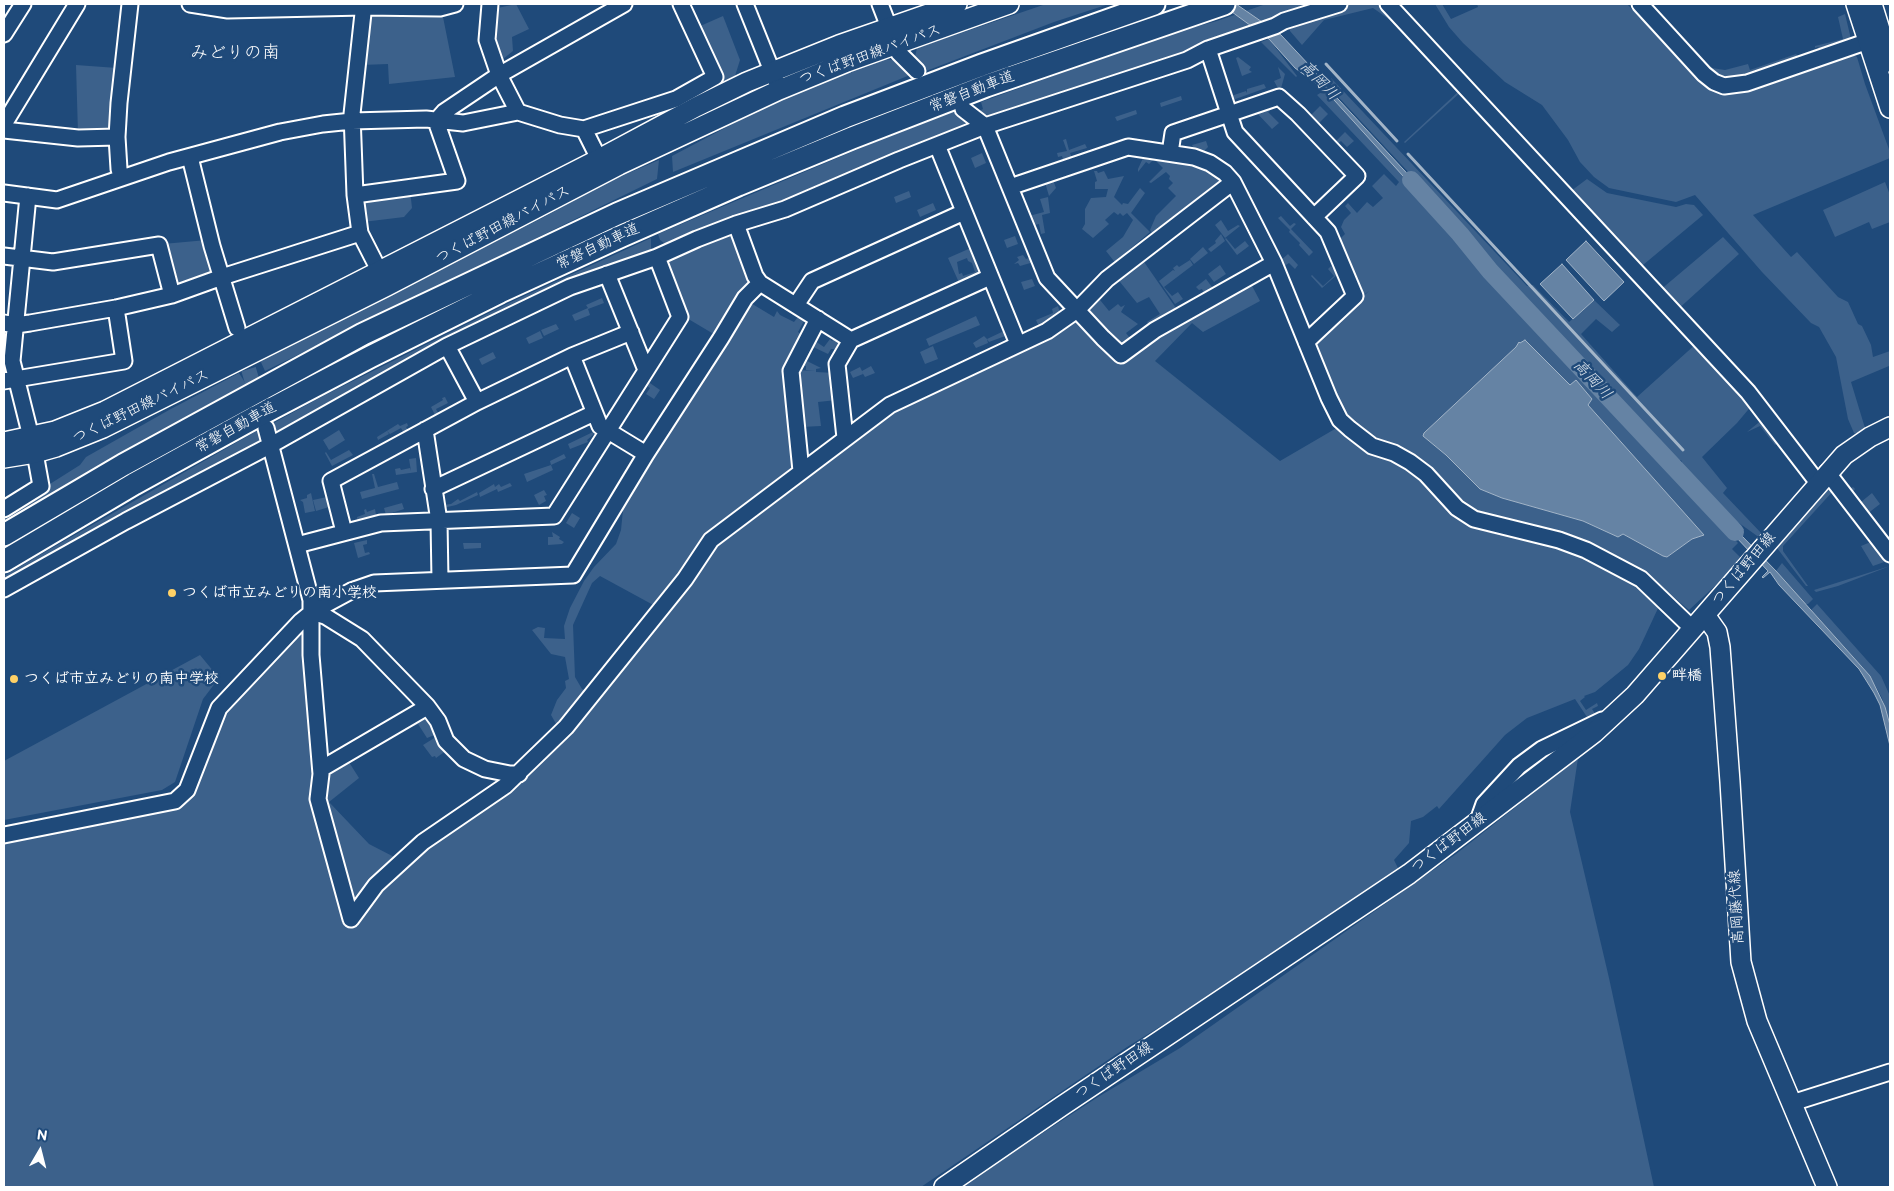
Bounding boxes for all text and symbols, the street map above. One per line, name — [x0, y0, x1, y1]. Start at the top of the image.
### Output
street label: つくば野田線バイパス — [796, 21, 944, 89]
district label: みどりの南 — [190, 42, 280, 64]
water label: 高岡川 — [1295, 57, 1343, 105]
street label: 常磐自動車道 — [927, 67, 1017, 117]
street label: つくば野田線バイパス — [433, 182, 573, 268]
street label: 常磐自動車道 — [553, 220, 643, 274]
water label: 高岡川 — [1569, 356, 1615, 404]
street label: つくば野田線バイパス — [70, 366, 212, 448]
street label: 常磐自動車道 — [192, 398, 280, 458]
street label: つくば野田線 — [1708, 529, 1780, 609]
place label: つくば市立みどりの南小学校 — [182, 584, 377, 602]
marker: つくば市立みどりの南小学校 — [166, 587, 178, 599]
place label: 畔橋 — [1672, 667, 1702, 685]
place label: つくば市立みどりの南中学校 — [24, 670, 219, 688]
marker: 畔橋 — [1656, 670, 1668, 682]
marker: つくば市立みどりの南中学校 — [8, 673, 20, 685]
street label: つくば野田線 — [1408, 809, 1490, 877]
street label: 高岡藤代線 — [1726, 869, 1748, 945]
street label: つくば野田線 — [1072, 1038, 1156, 1104]
north arrow — [15, 1126, 65, 1176]
text: N — [36, 1127, 49, 1145]

